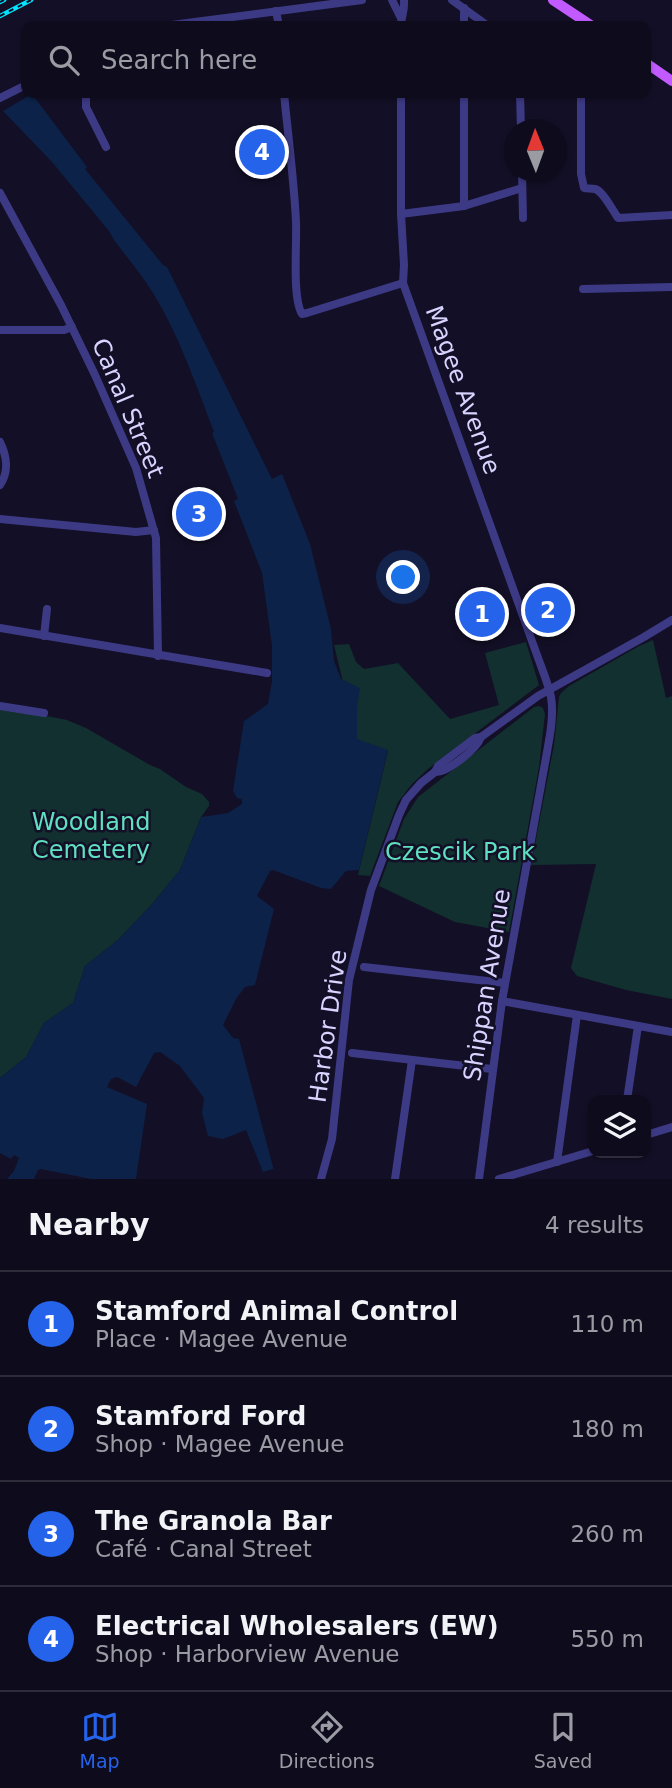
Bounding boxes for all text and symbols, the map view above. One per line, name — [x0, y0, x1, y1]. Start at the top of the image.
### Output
search box — [21, 21, 651, 98]
icon: search — [45, 41, 83, 79]
text: Search here — [101, 45, 257, 75]
north arrow — [504, 119, 567, 182]
pin: 4 — [239, 126, 285, 178]
street label: Magee Avenue — [420, 302, 506, 478]
street label: Canal Street — [86, 334, 170, 482]
pin: 3 — [176, 488, 222, 540]
your location — [386, 560, 420, 594]
pin: 2 — [525, 584, 571, 636]
pin: 1 — [459, 588, 505, 640]
park label: Woodland Cemetery — [32, 808, 150, 864]
park label: Czescik Park — [385, 838, 535, 866]
street label: Shippan Avenue — [458, 887, 516, 1083]
street label: Harbor Drive — [303, 948, 353, 1104]
map controls — [588, 1095, 651, 1158]
button: layers — [588, 1095, 651, 1158]
text: Nearby — [28, 1207, 150, 1242]
text: 4 results — [545, 1212, 644, 1238]
text: Stamford Animal Control — [95, 1296, 458, 1326]
text: 1 — [43, 1311, 59, 1337]
text: 110 m — [570, 1311, 644, 1337]
text: Place · Magee Avenue — [95, 1326, 348, 1352]
text: Stamford Ford — [95, 1401, 306, 1431]
text: 2 — [43, 1416, 59, 1442]
text: 180 m — [570, 1416, 644, 1442]
text: Shop · Magee Avenue — [95, 1431, 344, 1457]
text: The Granola Bar — [95, 1506, 332, 1536]
text: 3 — [43, 1521, 59, 1547]
text: 260 m — [570, 1521, 644, 1547]
text: Café · Canal Street — [95, 1536, 312, 1562]
text: Electrical Wholesalers (EW) — [95, 1611, 499, 1641]
text: 4 — [43, 1626, 59, 1652]
text: 550 m — [570, 1626, 644, 1652]
text: Shop · Harborview Avenue — [95, 1641, 399, 1667]
tab: Map — [80, 1708, 120, 1772]
tab: Directions — [279, 1708, 375, 1772]
tab: Saved — [534, 1708, 592, 1772]

